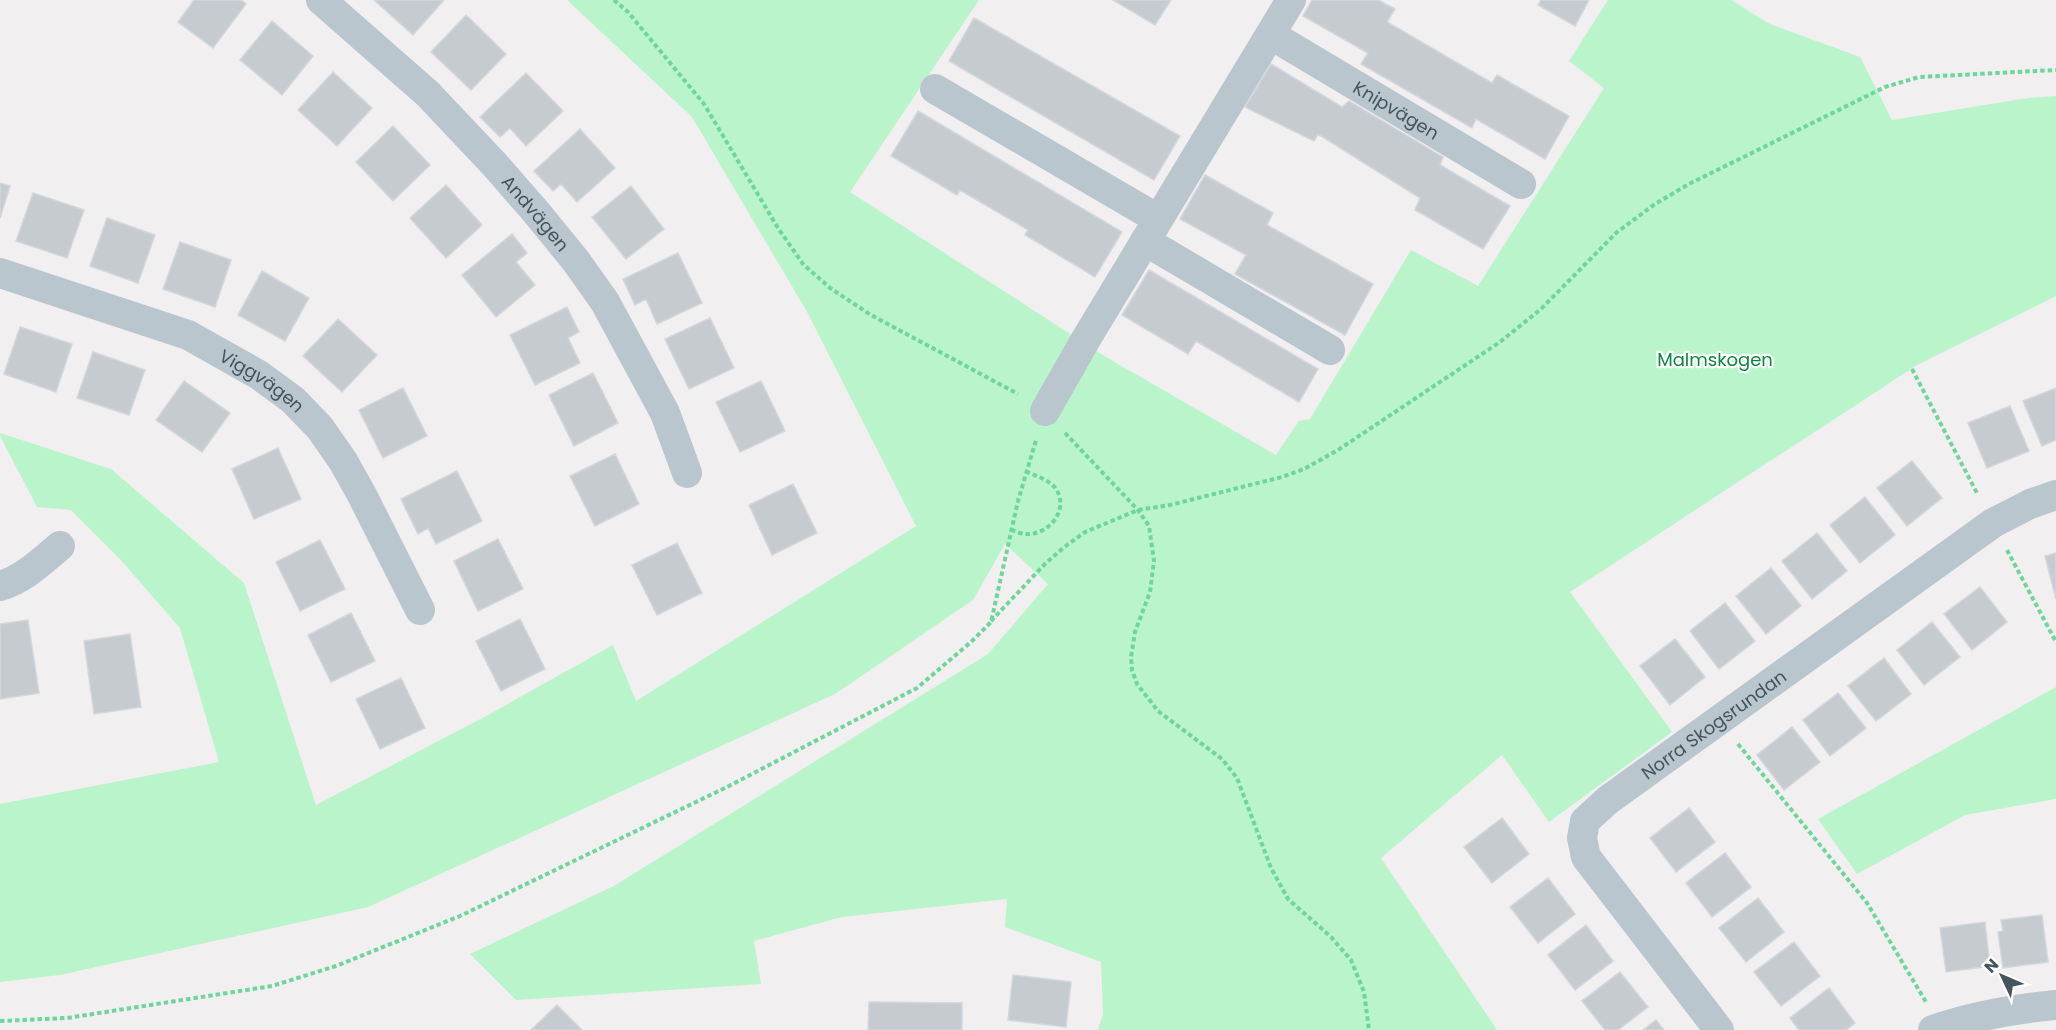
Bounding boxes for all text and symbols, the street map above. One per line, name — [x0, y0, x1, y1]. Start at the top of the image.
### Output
street label: Knipvägen — [1349, 74, 1444, 145]
street label: Andvägen — [496, 169, 575, 256]
street label: Viggvägen — [215, 343, 311, 418]
park label: Malmskogen — [1657, 347, 1773, 372]
street label: Norra Skogsrundan — [1636, 663, 1791, 785]
north arrow — [1972, 946, 2032, 1006]
text: N — [1979, 954, 2004, 978]

